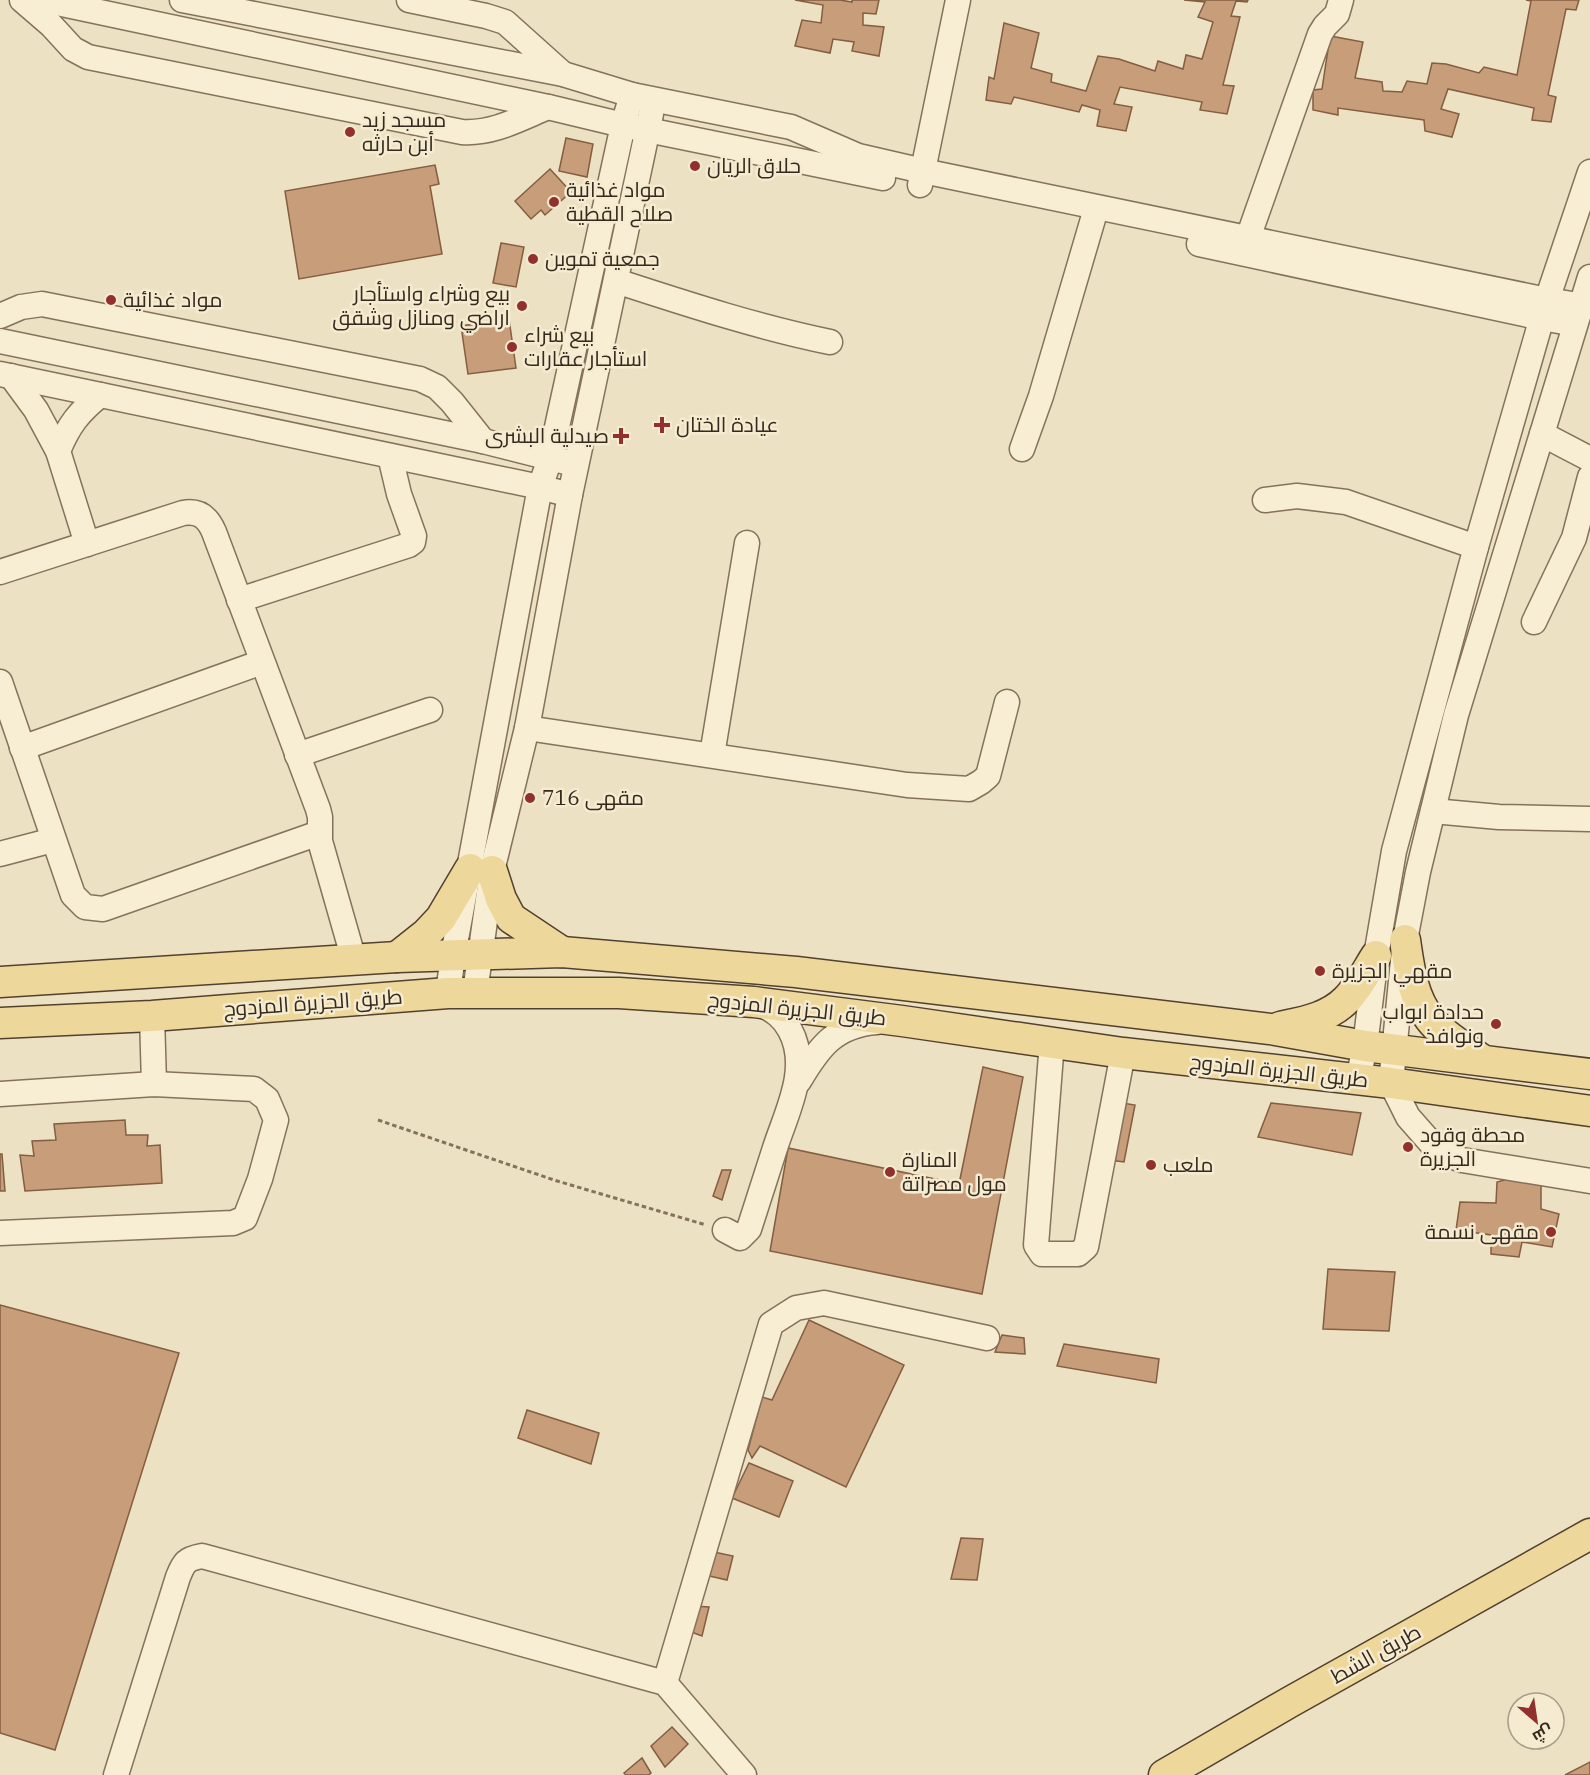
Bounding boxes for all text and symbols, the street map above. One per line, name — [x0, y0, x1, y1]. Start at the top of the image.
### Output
place label: مسجد زيد أبن حارثه — [362, 105, 446, 157]
marker: مسجد زيد أبن حارثه — [343, 125, 357, 139]
place label: حلاق الريان — [707, 151, 801, 179]
marker: حلاق الريان — [688, 159, 702, 173]
place label: مواد غذائية صلاح القطية — [566, 175, 673, 228]
marker: مواد غذائية صلاح القطية — [547, 195, 561, 209]
place label: جمعية تموين — [545, 244, 660, 272]
marker: جمعية تموين — [526, 252, 540, 266]
place label: بيع وشراء واستأجار اراضي ومنازل وشقق — [332, 279, 510, 333]
place label: مواد غذائية — [123, 285, 223, 313]
marker: مواد غذائية — [104, 293, 118, 307]
marker: بيع وشراء واستأجار اراضي ومنازل وشقق — [515, 299, 529, 313]
place label: بيع شراء استأجار عقارات — [524, 320, 647, 372]
marker: بيع شراء استأجار عقارات — [505, 340, 519, 354]
place label: عيادة الختان — [676, 410, 779, 438]
marker: عيادة الختان — [653, 416, 671, 434]
place label: صيدلية البشرى — [485, 421, 609, 449]
marker: صيدلية البشرى — [614, 429, 628, 443]
place label: مقهى 716 — [542, 783, 644, 811]
marker: مقهى 716 — [523, 791, 537, 805]
place label: مقهي الجزيرة — [1332, 956, 1452, 987]
marker: مقهي الجزيرة — [1313, 964, 1327, 978]
street label: طريق الجزيرة المزدوج — [222, 982, 404, 1023]
street label: طريق الجزيرة المزدوج — [706, 985, 888, 1032]
place label: حدادة ابواب ونوافذ — [1383, 997, 1484, 1049]
marker: حدادة ابواب ونوافذ — [1489, 1017, 1503, 1031]
street label: طريق الجزيرة المزدوج — [1188, 1047, 1370, 1094]
place label: محطة وقود الجزيرة — [1420, 1120, 1525, 1172]
marker: محطة وقود الجزيرة — [1401, 1140, 1415, 1154]
place label: المنارة مول مصراتة — [902, 1145, 1007, 1197]
place label: ملعب — [1163, 1150, 1213, 1178]
marker: ملعب — [1144, 1158, 1158, 1172]
marker: المنارة مول مصراتة — [883, 1165, 897, 1179]
place label: مقهى نسمة — [1425, 1217, 1539, 1245]
marker: مقهى نسمة — [1544, 1225, 1558, 1239]
street label: طريق الشط — [1325, 1617, 1426, 1689]
north arrow — [1506, 1691, 1566, 1751]
text: ش — [1529, 1720, 1557, 1748]

